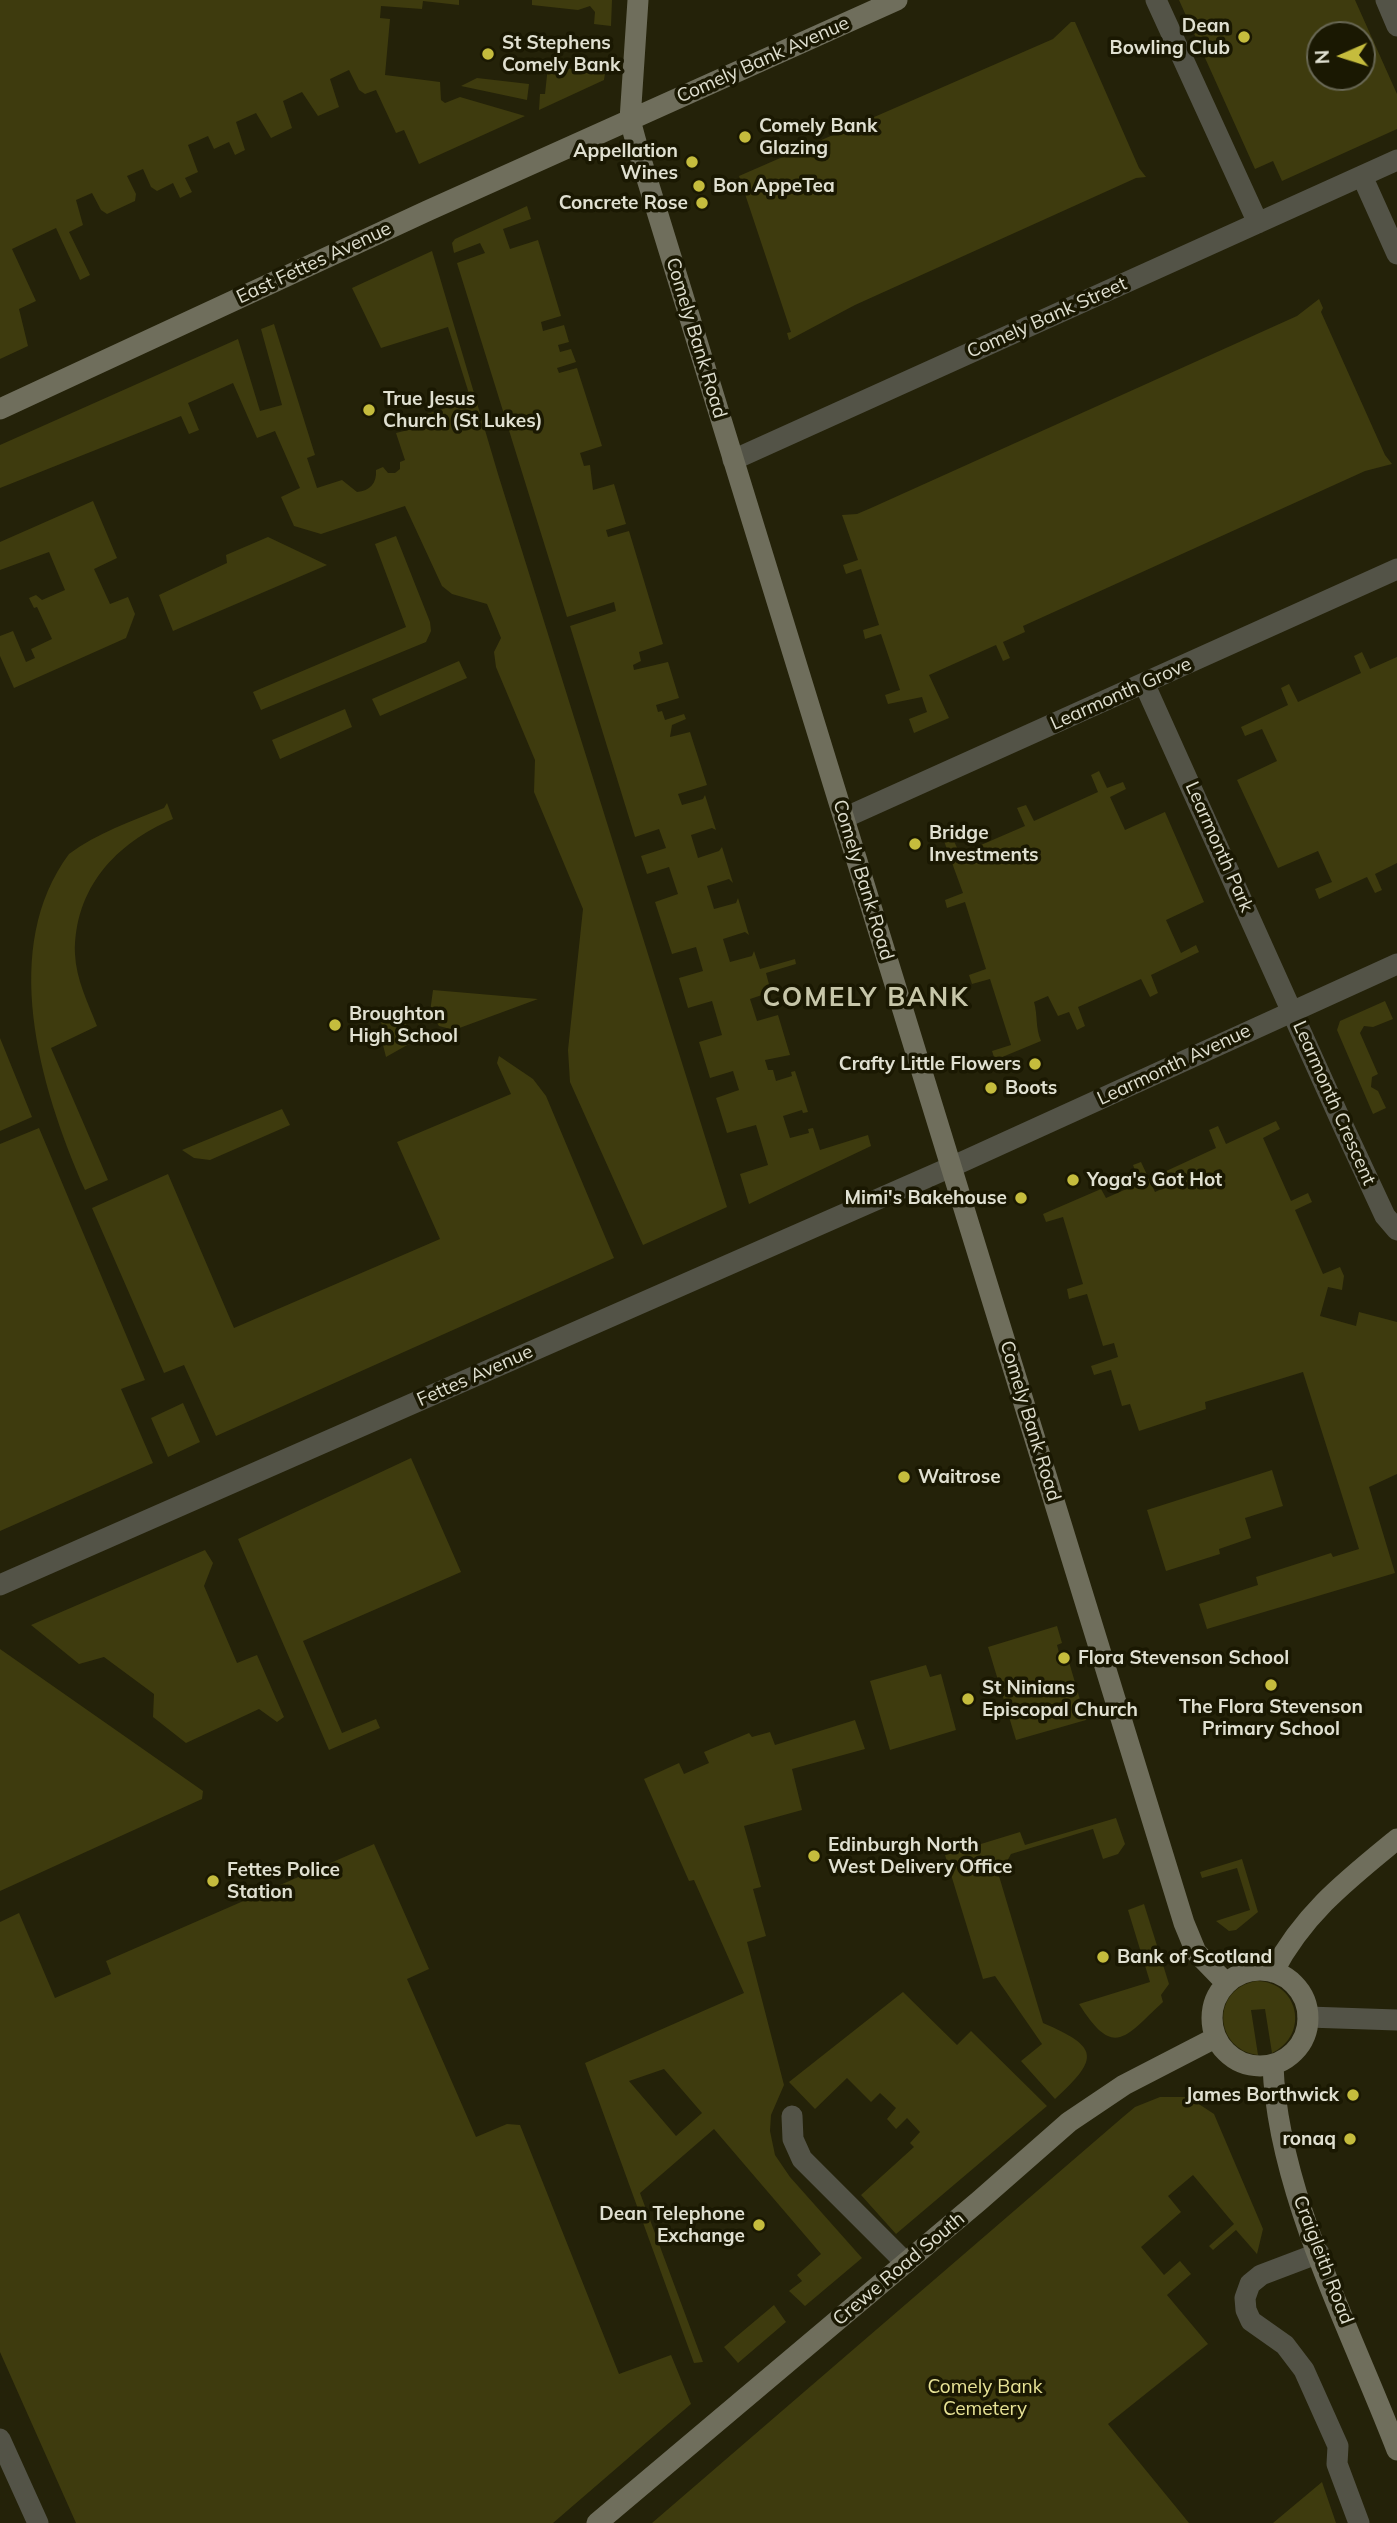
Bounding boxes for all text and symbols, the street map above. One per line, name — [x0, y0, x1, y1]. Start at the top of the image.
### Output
street label: Comely Bank Avenue — [673, 12, 853, 108]
place label: Dean Bowling Club — [1110, 15, 1230, 59]
north arrow — [1306, 21, 1376, 91]
marker: Dean Bowling Club — [1236, 29, 1252, 45]
place label: St Stephens Comely Bank — [502, 32, 620, 76]
marker: St Stephens Comely Bank — [480, 46, 496, 62]
text: N — [1310, 49, 1334, 65]
place label: Comely Bank Glazing — [759, 115, 877, 159]
marker: Comely Bank Glazing — [737, 129, 753, 145]
place label: Appellation Wines — [573, 140, 678, 184]
marker: Appellation Wines — [684, 154, 700, 170]
place label: Bon AppeTea — [713, 175, 835, 197]
marker: Bon AppeTea — [691, 178, 707, 194]
place label: Concrete Rose — [559, 192, 688, 214]
marker: Concrete Rose — [694, 195, 710, 211]
street label: East Fettes Avenue — [233, 217, 395, 309]
street label: Comely Bank Road — [661, 255, 731, 421]
street label: Comely Bank Street — [964, 273, 1130, 363]
place label: True Jesus Church (St Lukes) — [383, 388, 542, 432]
marker: True Jesus Church (St Lukes) — [361, 402, 377, 418]
street label: Learmonth Grove — [1047, 653, 1195, 735]
street label: Learmonth Park — [1180, 778, 1258, 916]
street label: Comely Bank Road — [828, 797, 898, 963]
place label: Bridge Investments — [929, 822, 1039, 866]
marker: Bridge Investments — [907, 836, 923, 852]
district label: COMELY BANK — [764, 982, 968, 1014]
place label: Broughton High School — [349, 1003, 458, 1047]
marker: Broughton High School — [327, 1017, 343, 1033]
street label: Learmonth Crescent — [1288, 1017, 1380, 1189]
street label: Learmonth Avenue — [1094, 1019, 1254, 1111]
place label: Crafty Little Flowers — [839, 1053, 1021, 1075]
marker: Crafty Little Flowers — [1027, 1056, 1043, 1072]
place label: Boots — [1005, 1077, 1057, 1099]
marker: Boots — [983, 1080, 999, 1096]
place label: Yoga's Got Hot — [1087, 1169, 1222, 1191]
marker: Yoga's Got Hot — [1065, 1172, 1081, 1188]
place label: Mimi's Bakehouse — [845, 1187, 1007, 1209]
marker: Mimi's Bakehouse — [1013, 1190, 1029, 1206]
street label: Comely Bank Road — [995, 1338, 1065, 1504]
street label: Fettes Avenue — [413, 1340, 537, 1412]
place label: Waitrose — [918, 1466, 1001, 1488]
marker: Waitrose — [896, 1469, 912, 1485]
place label: Flora Stevenson School — [1078, 1647, 1289, 1669]
marker: Flora Stevenson School — [1056, 1650, 1072, 1666]
place label: St Ninians Episcopal Church — [982, 1677, 1138, 1721]
marker: The Flora Stevenson Primary School — [1263, 1677, 1279, 1693]
marker: St Ninians Episcopal Church — [960, 1691, 976, 1707]
place label: The Flora Stevenson Primary School — [1179, 1696, 1363, 1740]
place label: Edinburgh North West Delivery Office — [828, 1834, 1012, 1878]
marker: Edinburgh North West Delivery Office — [806, 1848, 822, 1864]
place label: Fettes Police Station — [227, 1859, 340, 1903]
marker: Fettes Police Station — [205, 1873, 221, 1889]
place label: Bank of Scotland — [1117, 1946, 1272, 1968]
marker: Bank of Scotland — [1095, 1949, 1111, 1965]
place label: James Borthwick — [1185, 2084, 1339, 2106]
marker: James Borthwick — [1345, 2087, 1361, 2103]
place label: ronaq — [1282, 2128, 1336, 2150]
marker: ronaq — [1342, 2131, 1358, 2147]
street label: Craigleith Road — [1288, 2192, 1358, 2328]
place label: Dean Telephone Exchange — [599, 2203, 745, 2247]
street label: Crewe Road South — [829, 2207, 969, 2331]
marker: Dean Telephone Exchange — [751, 2217, 767, 2233]
park label: Comely Bank Cemetery — [927, 2376, 1043, 2420]

